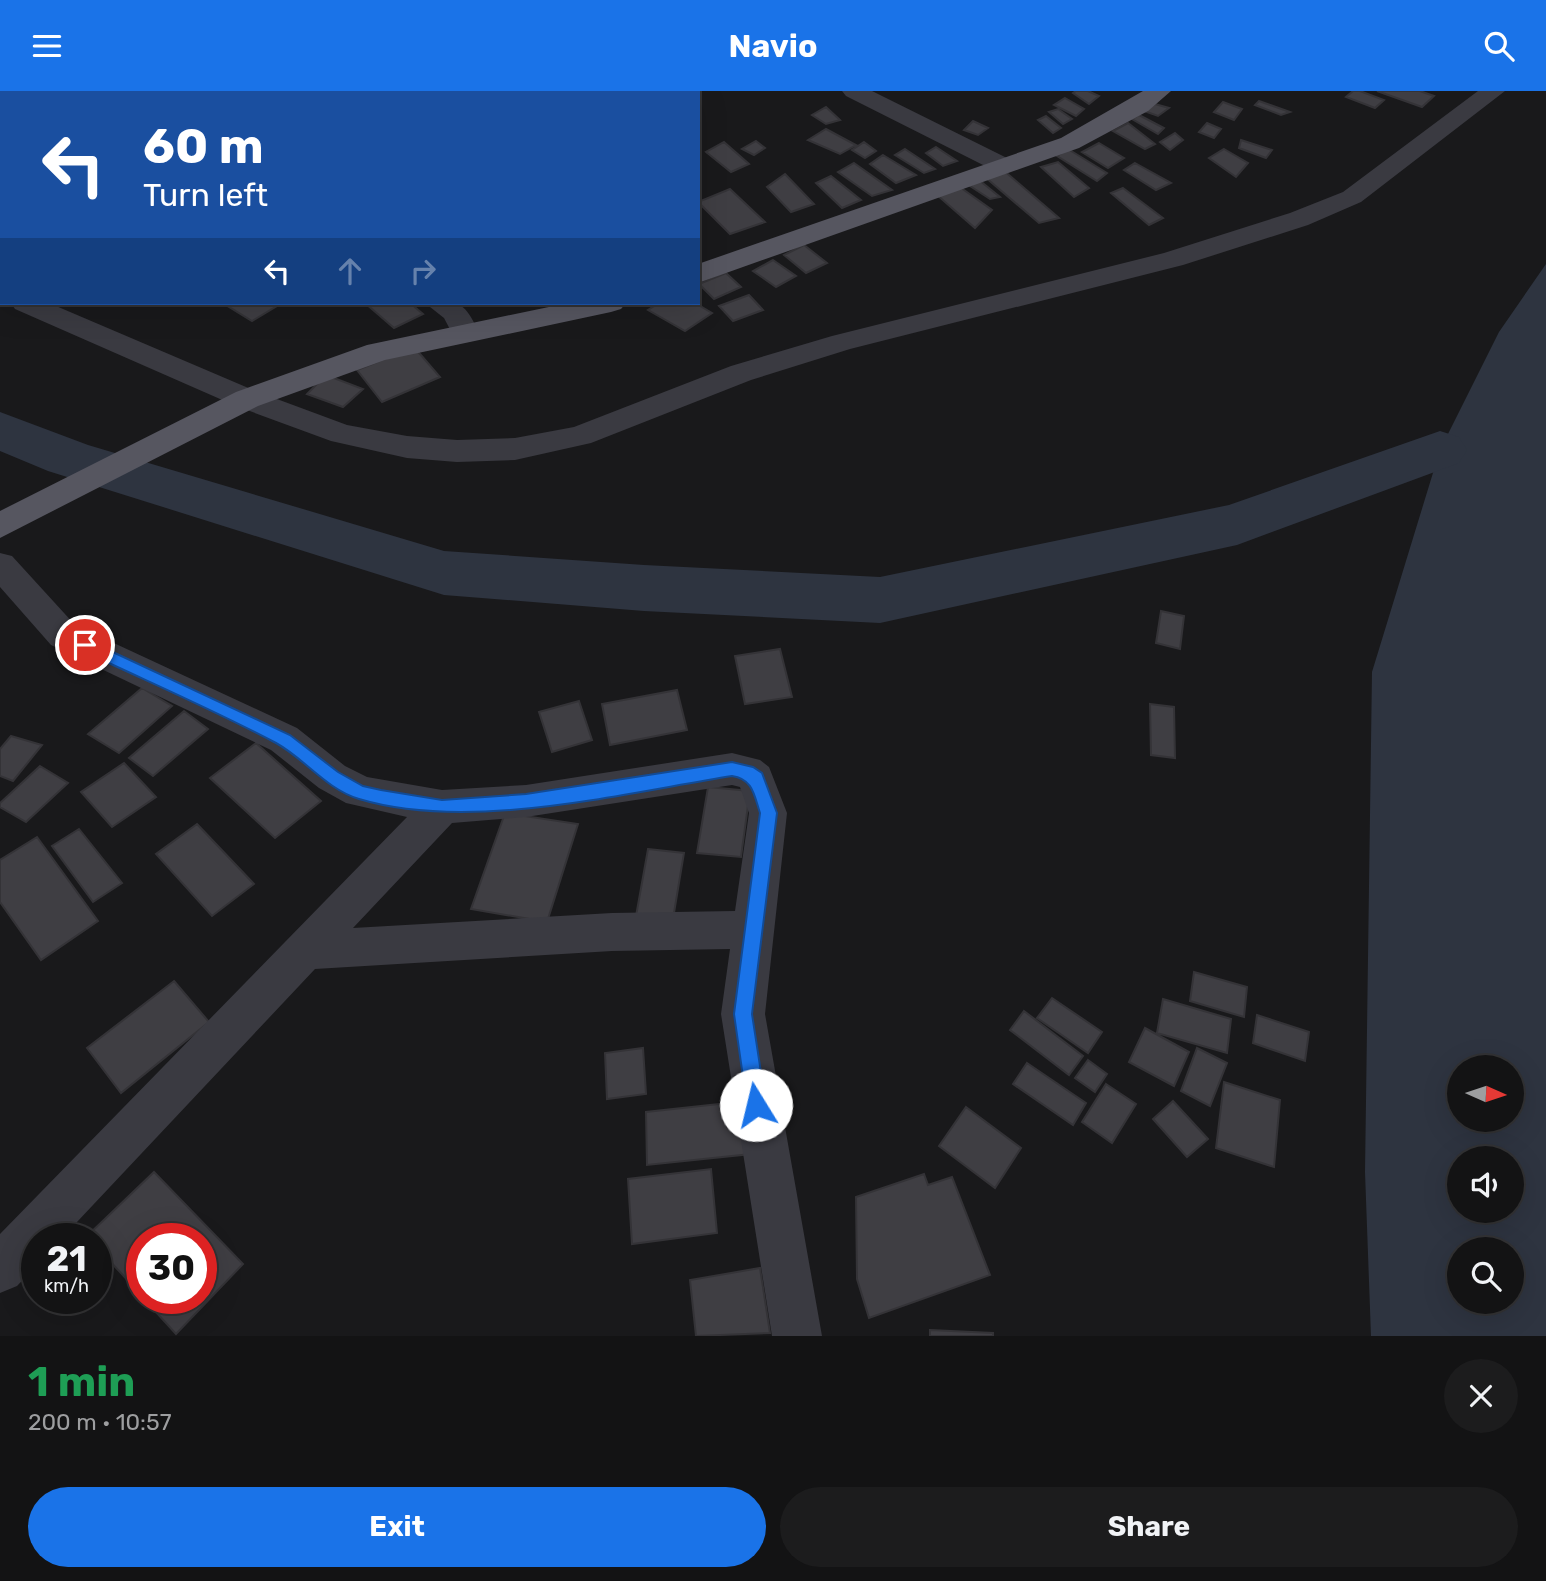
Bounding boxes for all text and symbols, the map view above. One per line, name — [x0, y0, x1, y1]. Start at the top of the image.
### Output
icon: menu — [28, 27, 66, 65]
text: Navio — [728, 27, 818, 65]
icon: search — [1480, 27, 1518, 65]
text: 60 m — [143, 117, 264, 175]
icon: left — [28, 119, 119, 210]
text: Turn left — [143, 176, 268, 214]
icon: left — [258, 252, 296, 290]
icon: ahead — [331, 252, 369, 290]
icon: right — [404, 252, 442, 290]
pin — [55, 615, 115, 675]
icon: arrive — [66, 626, 104, 664]
north arrow — [1447, 1055, 1524, 1132]
map controls — [1447, 1055, 1524, 1314]
position arrow — [719, 1068, 793, 1142]
button: sound — [1447, 1146, 1524, 1223]
speed limit sign: 30 — [126, 1223, 217, 1314]
button: search — [1447, 1237, 1524, 1314]
text: 21 — [46, 1238, 87, 1280]
text: km/h — [44, 1275, 89, 1297]
text: 1 min — [28, 1357, 135, 1407]
button: close — [1444, 1359, 1518, 1433]
text: 200 m · 10:57 — [28, 1408, 171, 1436]
button: Exit — [28, 1487, 766, 1567]
button: Share — [780, 1487, 1518, 1567]

